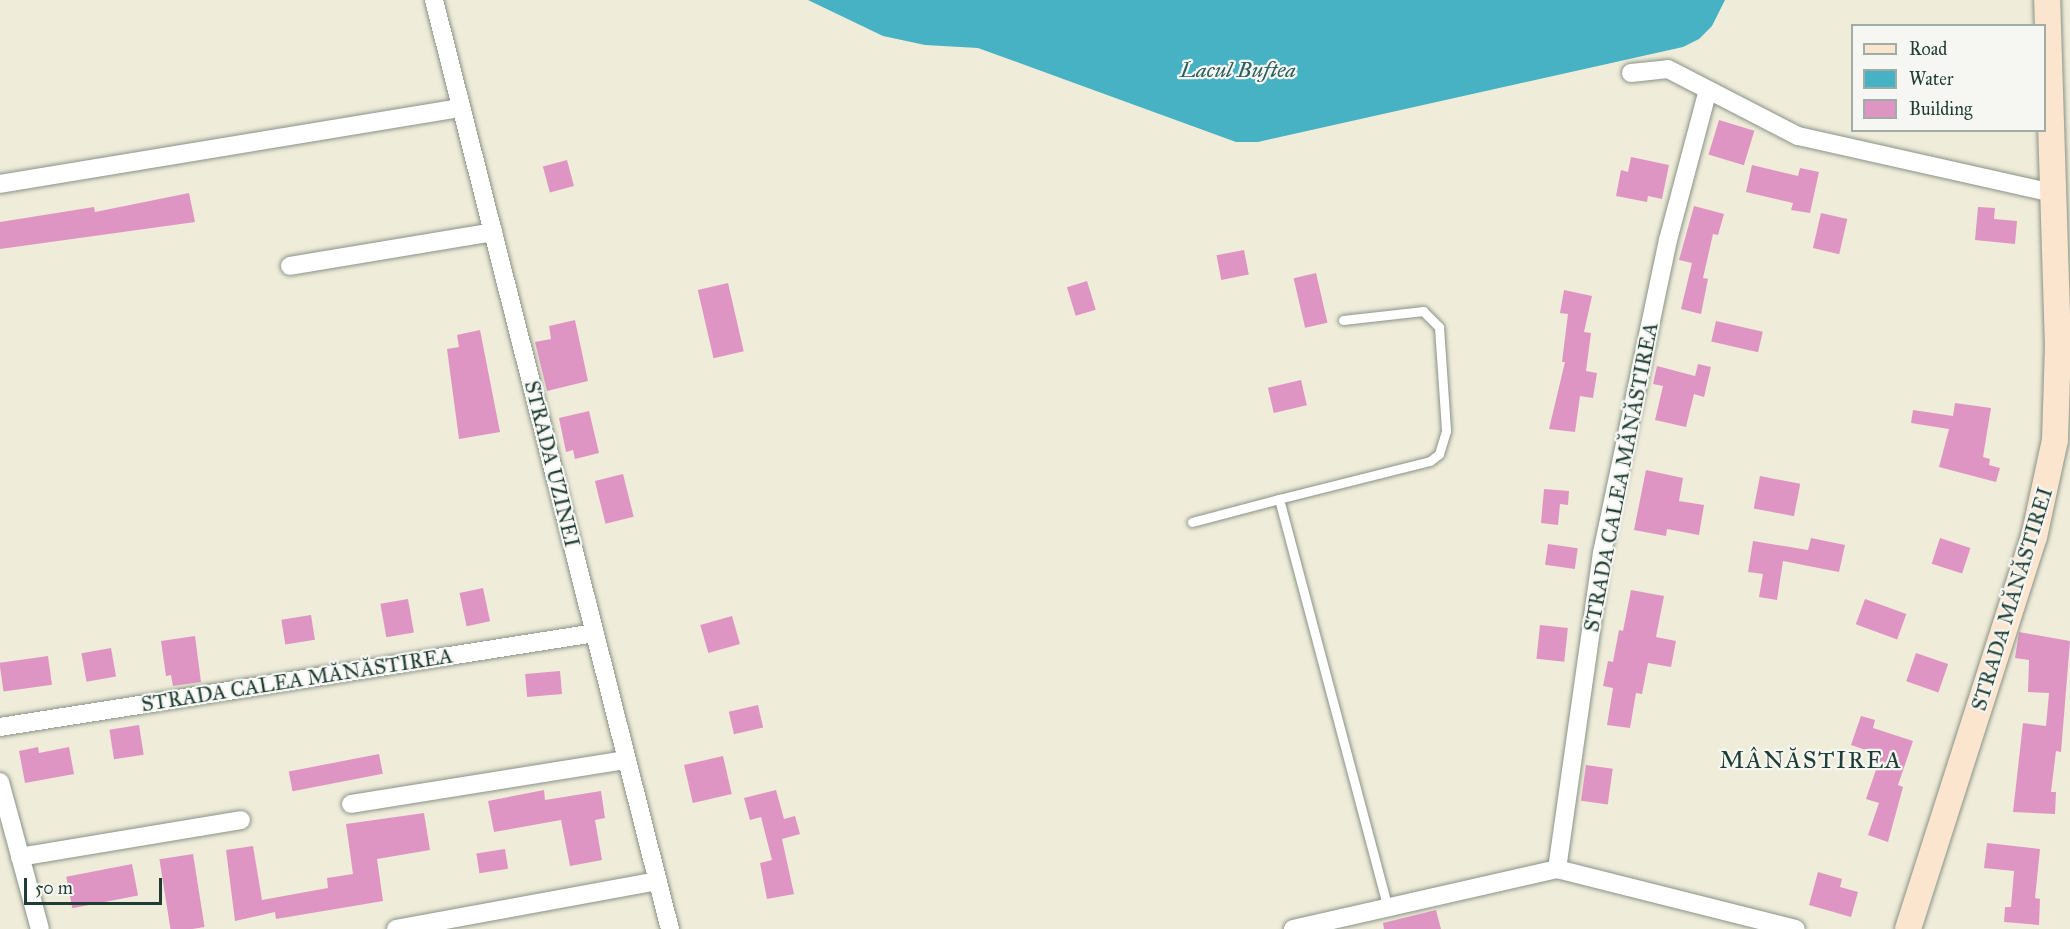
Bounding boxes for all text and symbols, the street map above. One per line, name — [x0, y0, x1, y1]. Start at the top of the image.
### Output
legend — [1851, 24, 2046, 132]
text: Road — [1909, 38, 1947, 60]
water label: Lacul Buftea — [1180, 57, 1296, 83]
text: Water — [1909, 68, 1953, 90]
text: Building — [1909, 98, 1972, 120]
street label: STRADA CALEA MĂNĂSTIREA — [1579, 320, 1663, 634]
street label: STRADA UZINEI — [519, 378, 585, 550]
street label: STRADA MĂNĂSTIREI — [1966, 484, 2058, 714]
street label: STRADA CALEA MĂNĂSTIREA — [139, 643, 455, 717]
district label: MÂNĂSTIREA — [1719, 747, 1903, 775]
scale bar — [27, 866, 165, 904]
text: 50 m — [35, 877, 73, 899]

